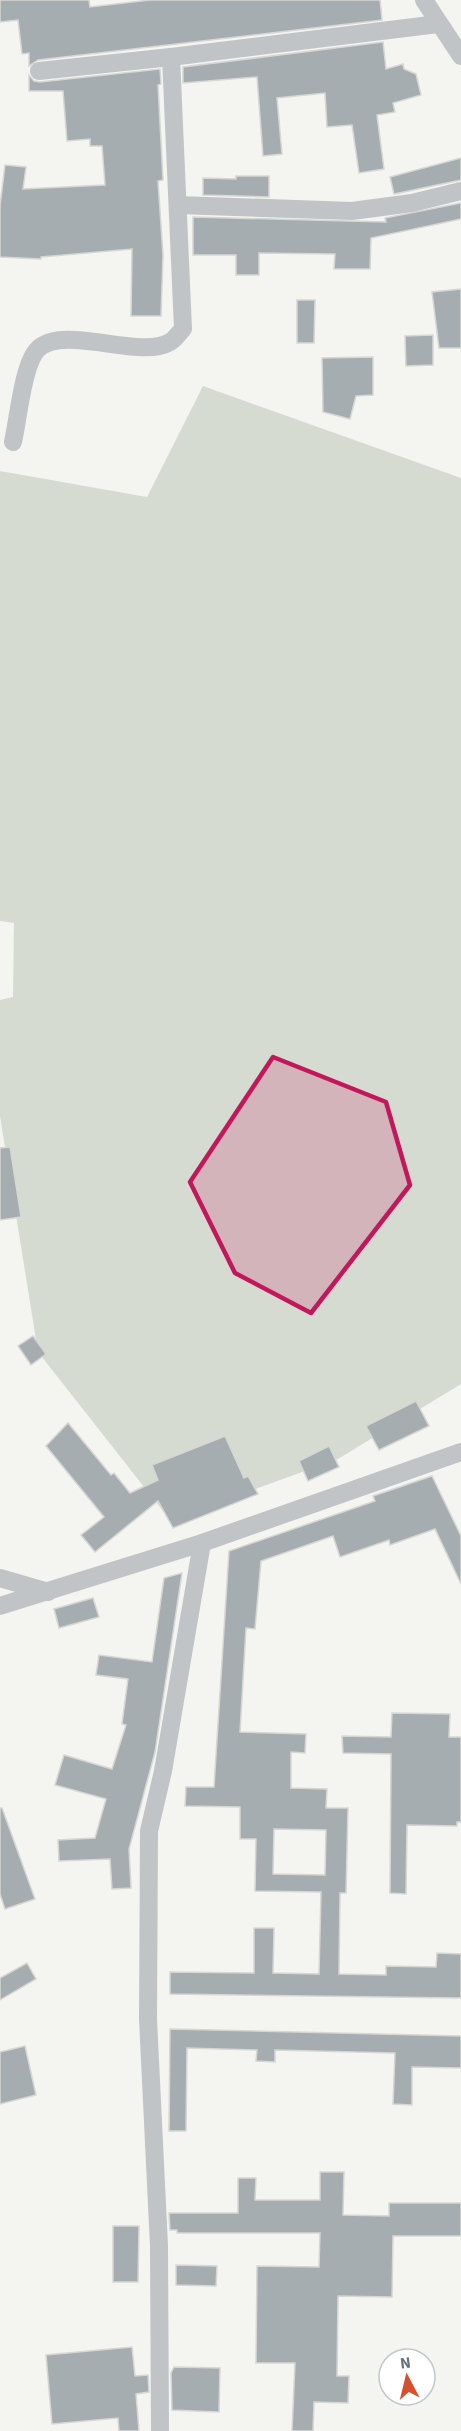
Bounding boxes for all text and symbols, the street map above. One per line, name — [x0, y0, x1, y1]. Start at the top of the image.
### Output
north arrow — [377, 2347, 437, 2407]
text: N — [399, 2352, 412, 2375]

